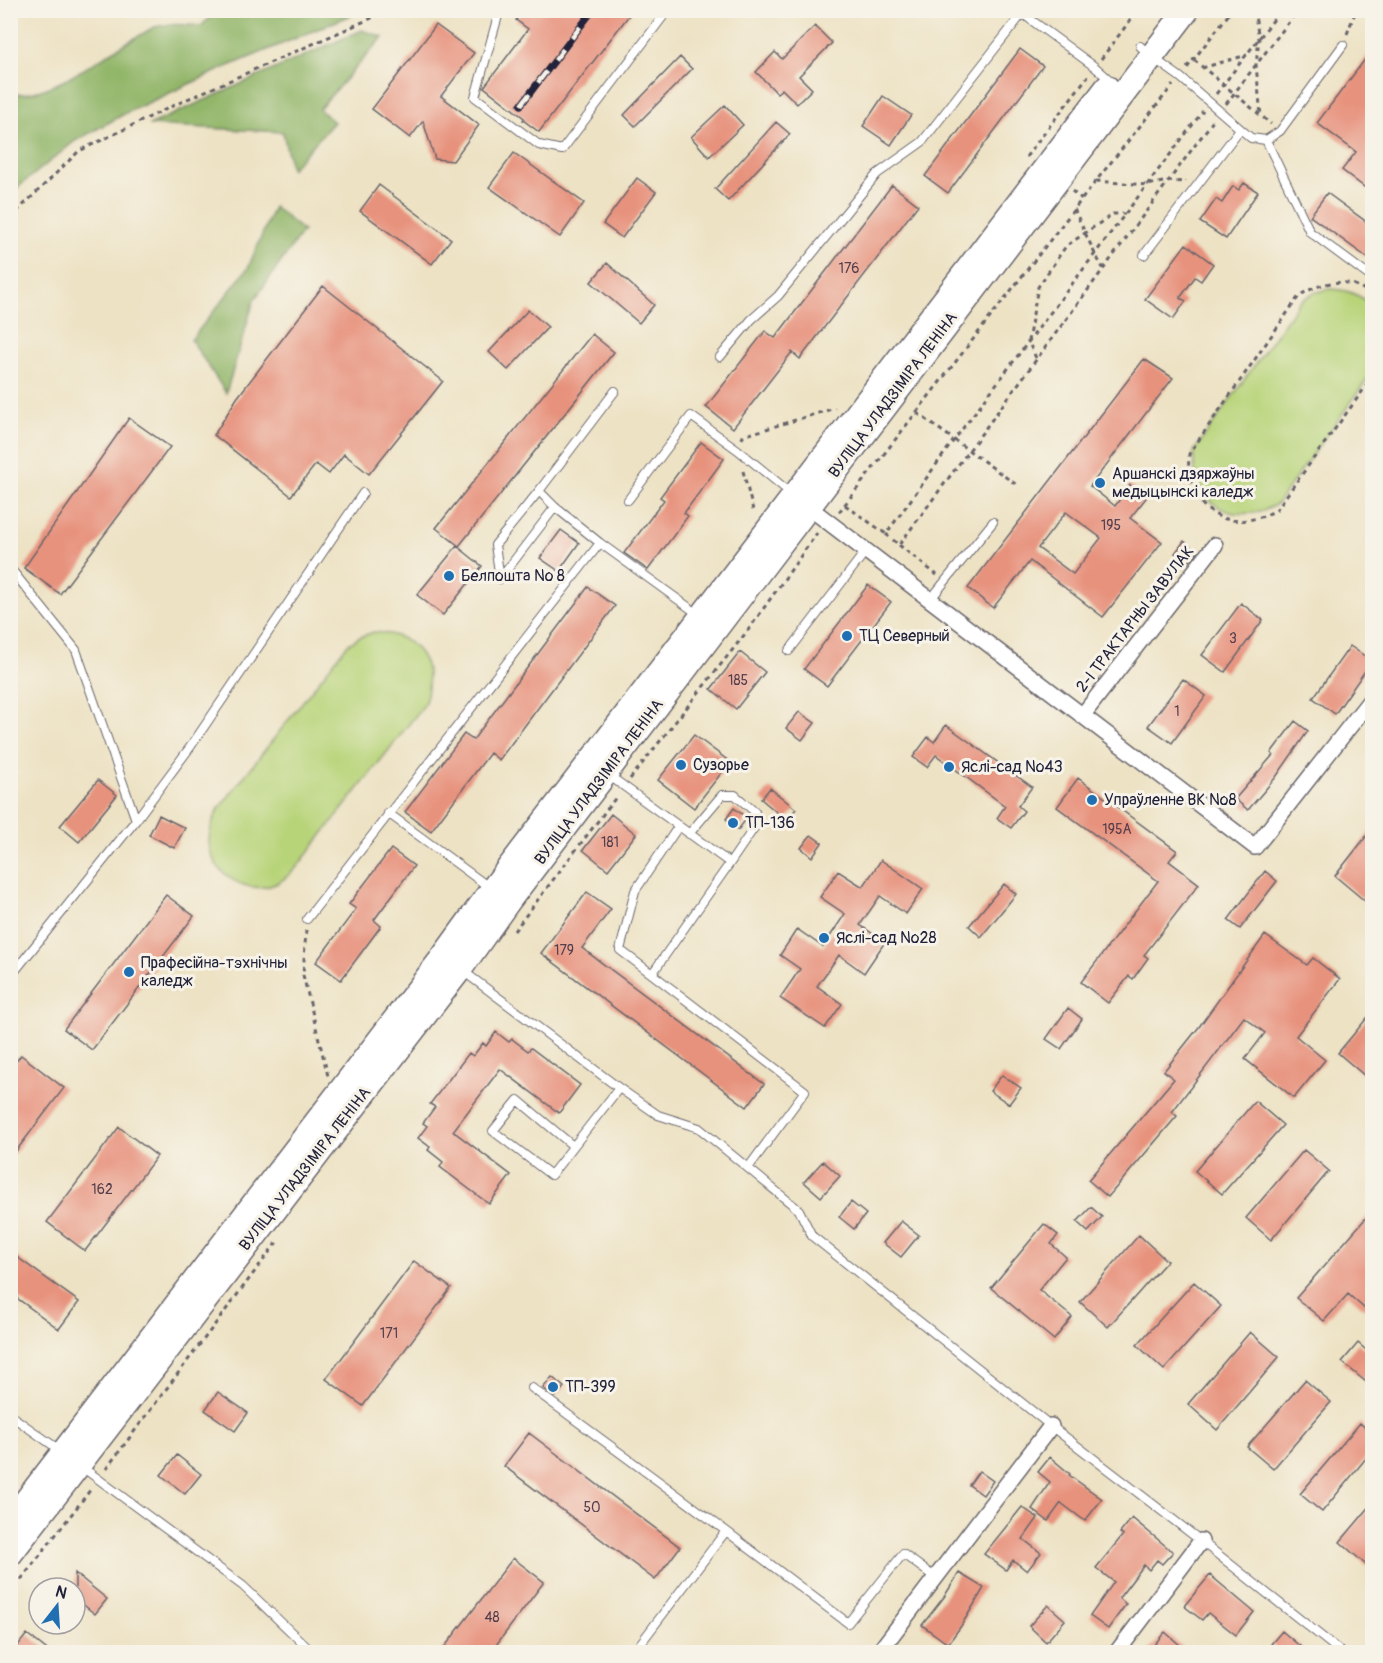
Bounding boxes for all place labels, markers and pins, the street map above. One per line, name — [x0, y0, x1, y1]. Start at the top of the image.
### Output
place label: Аршанскі дзяржаўны медыцынскі каледж — [1112, 464, 1255, 502]
marker: Аршанскі дзяржаўны медыцынскі каледж — [1093, 476, 1107, 490]
place label: Белпошта № 8 — [461, 566, 565, 586]
marker: Белпошта № 8 — [442, 569, 456, 583]
place label: ТЦ Северный — [859, 626, 950, 646]
marker: ТЦ Северный — [840, 629, 854, 643]
place label: Сузорье — [693, 755, 749, 775]
place label: Яслі-сад №43 — [961, 757, 1063, 777]
marker: Сузорье — [674, 758, 688, 772]
marker: Яслі-сад №43 — [942, 760, 956, 774]
place label: Упраўленне ВК №8 — [1104, 790, 1236, 810]
marker: Упраўленне ВК №8 — [1085, 793, 1099, 807]
place label: ТП-136 — [745, 813, 795, 833]
marker: ТП-136 — [726, 816, 740, 830]
place label: Яслі-сад №28 — [836, 928, 937, 948]
marker: Яслі-сад №28 — [817, 931, 831, 945]
place label: Прафесійна-тэхнічны каледж — [141, 953, 287, 991]
marker: Прафесійна-тэхнічны каледж — [122, 965, 136, 979]
place label: ТП-399 — [565, 1377, 616, 1397]
marker: ТП-399 — [546, 1380, 560, 1394]

